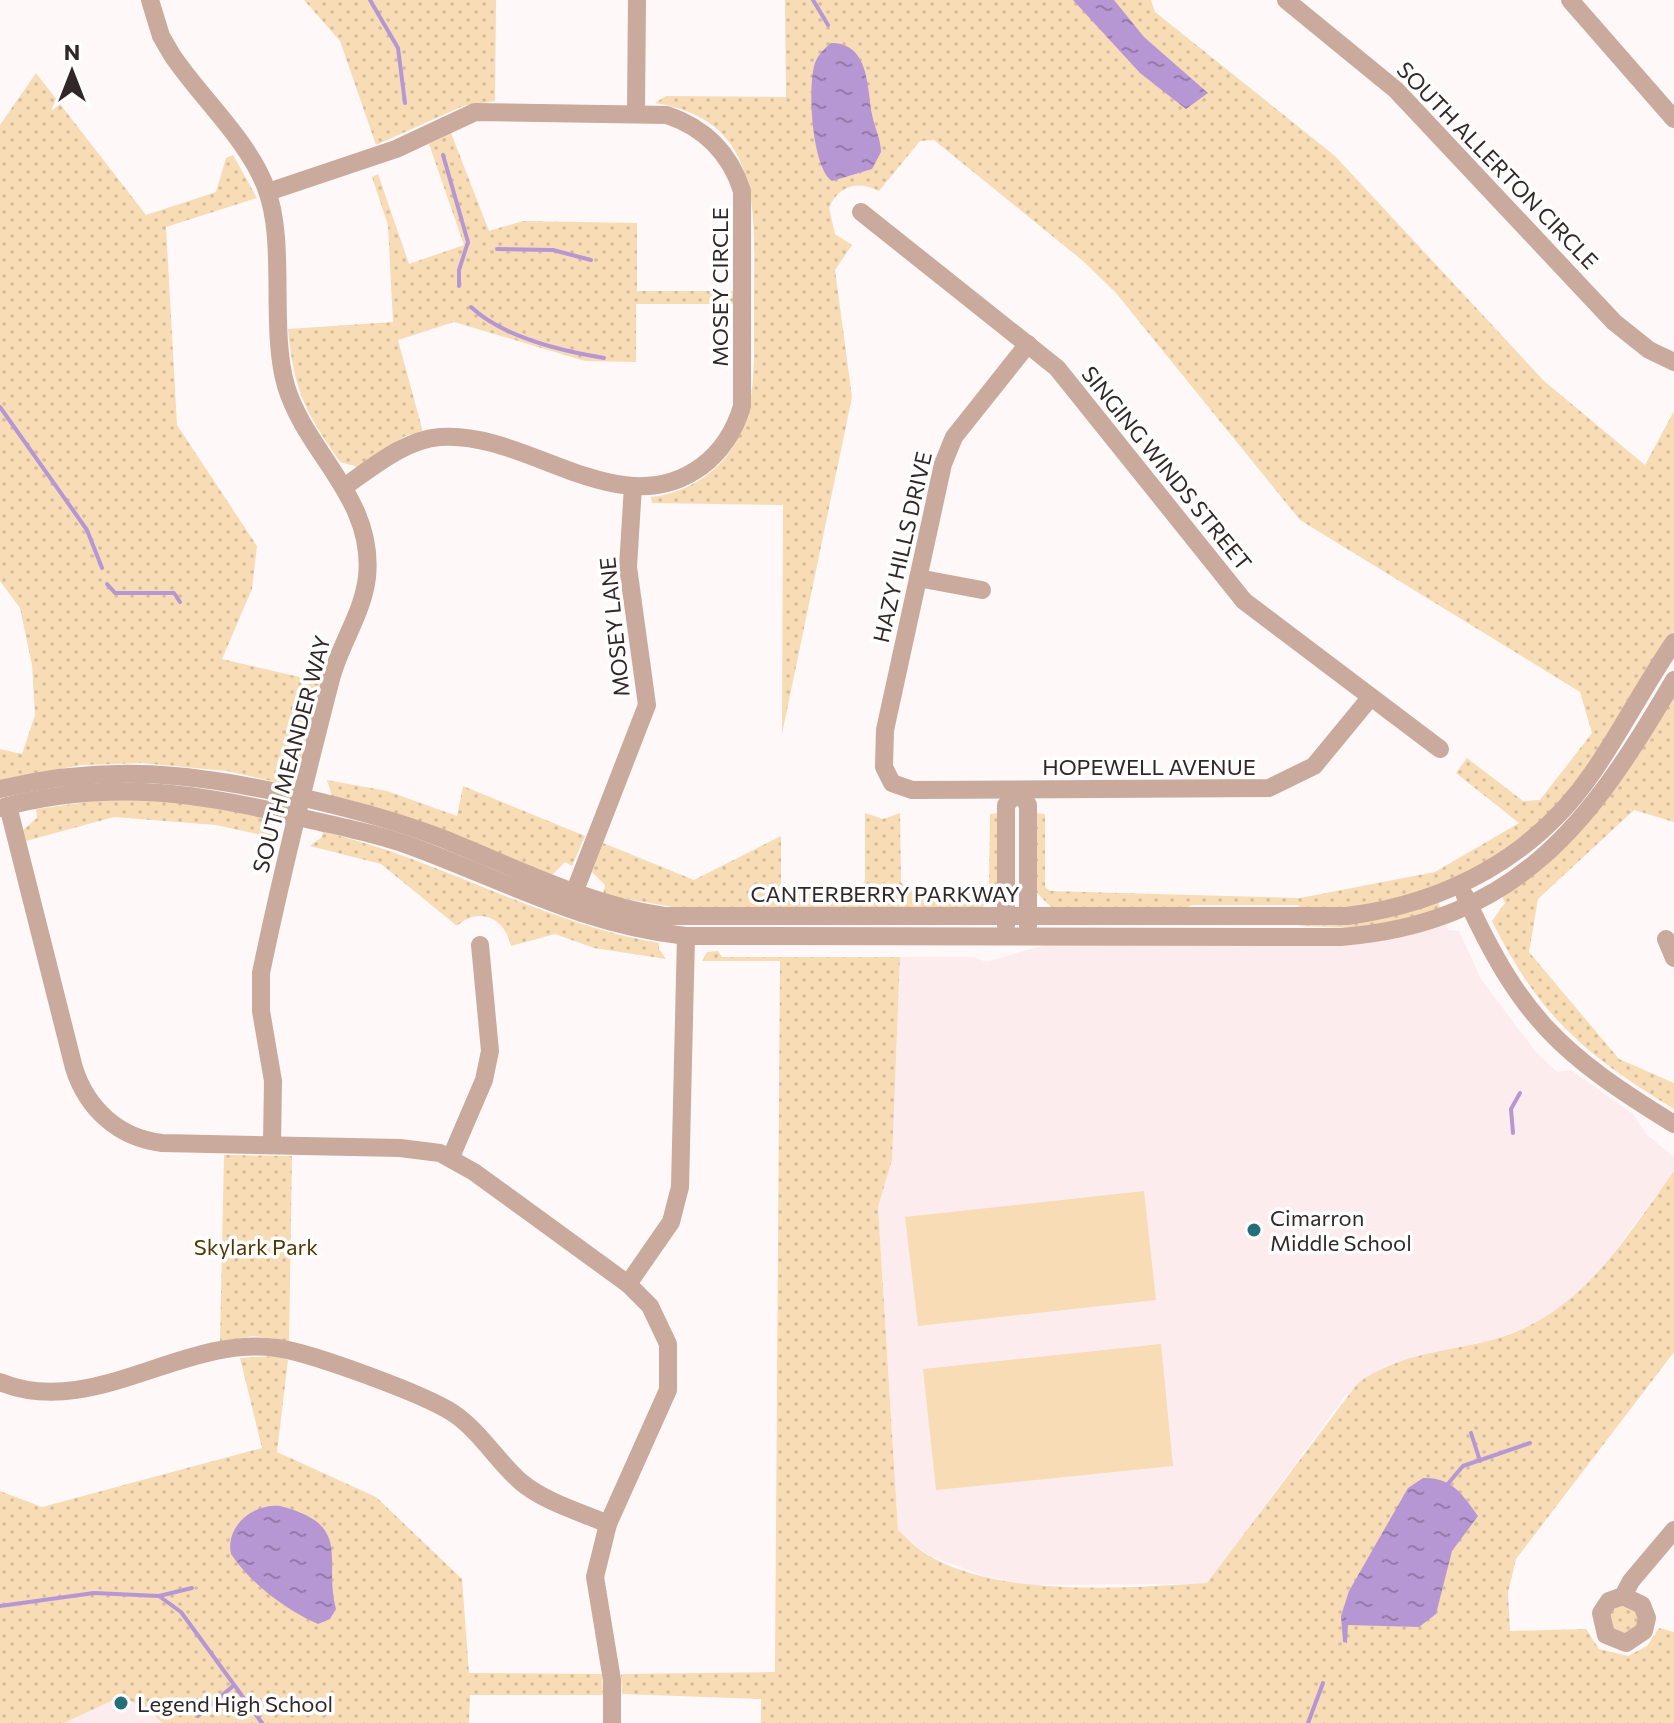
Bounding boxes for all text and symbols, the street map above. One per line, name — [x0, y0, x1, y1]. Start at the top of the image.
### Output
north arrow — [32, 32, 112, 112]
text: N — [64, 38, 80, 65]
street label: SOUTH ALLERTON CIRCLE — [1392, 56, 1604, 274]
street label: MOSEY CIRCLE — [706, 207, 733, 367]
street label: SINGING WINDS STREET — [1076, 360, 1258, 576]
street label: HAZY HILLS DRIVE — [867, 449, 937, 645]
street label: MOSEY LANE — [593, 556, 635, 698]
street label: SOUTH MEANDER WAY — [246, 633, 336, 875]
street label: HOPEWELL AVENUE — [1042, 753, 1256, 780]
street label: CANTERBERRY PARKWAY — [750, 880, 1020, 907]
place label: Cimarron Middle School — [1270, 1204, 1412, 1256]
marker: Cimarron Middle School — [1245, 1221, 1263, 1239]
park label: Skylark Park — [194, 1233, 318, 1260]
place label: Legend High School — [137, 1690, 333, 1717]
marker: Legend High School — [112, 1694, 130, 1712]

